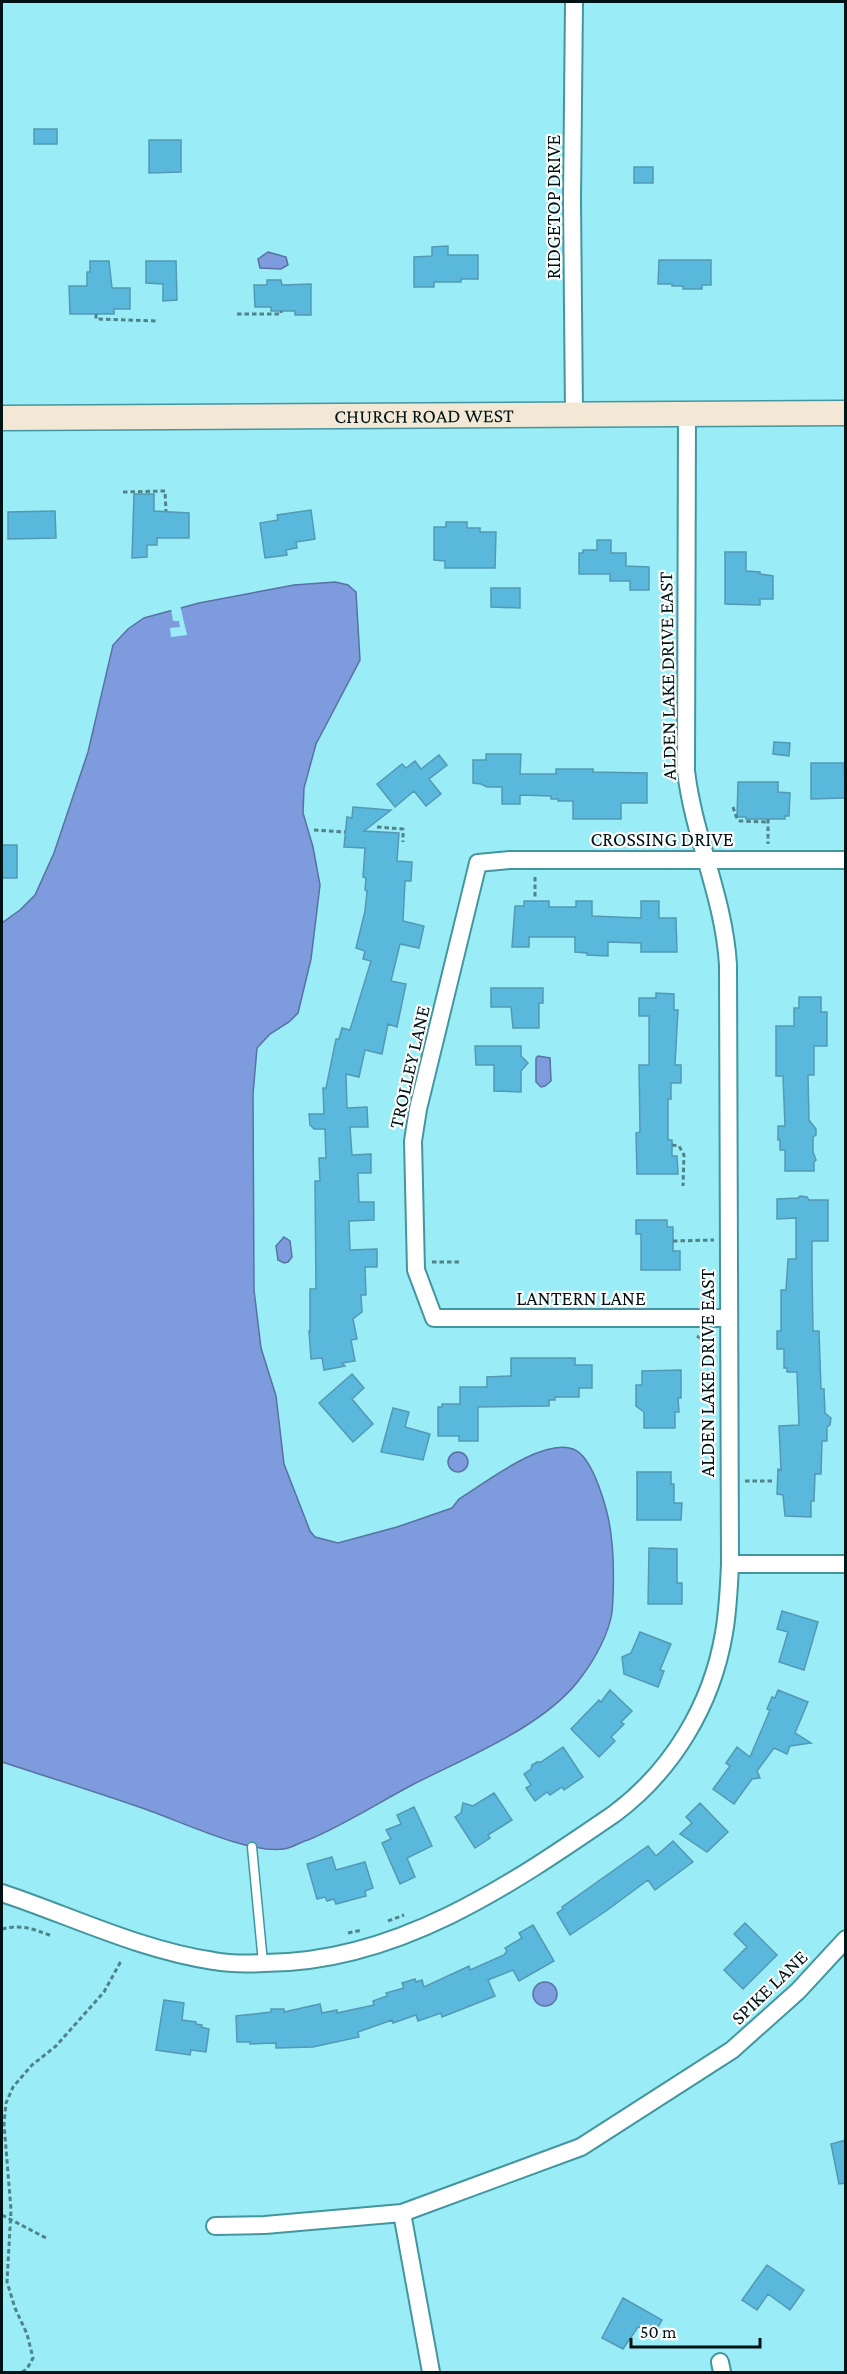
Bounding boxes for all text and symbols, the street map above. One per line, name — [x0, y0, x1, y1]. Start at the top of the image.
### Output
street label: RIDGETOP DRIVE — [542, 135, 564, 279]
street label: CHURCH ROAD WEST — [334, 404, 514, 427]
street label: ALDEN LAKE DRIVE EAST — [654, 571, 680, 780]
street label: CROSSING DRIVE — [590, 828, 734, 850]
street label: TROLLEY LANE — [384, 1003, 434, 1131]
street label: ALDEN LAKE DRIVE EAST — [696, 1269, 718, 1477]
street label: LANTERN LANE — [516, 1287, 646, 1309]
street label: SPIKE LANE — [726, 1945, 812, 2029]
scale bar — [631, 2311, 760, 2349]
text: 50 m — [640, 2322, 677, 2342]

